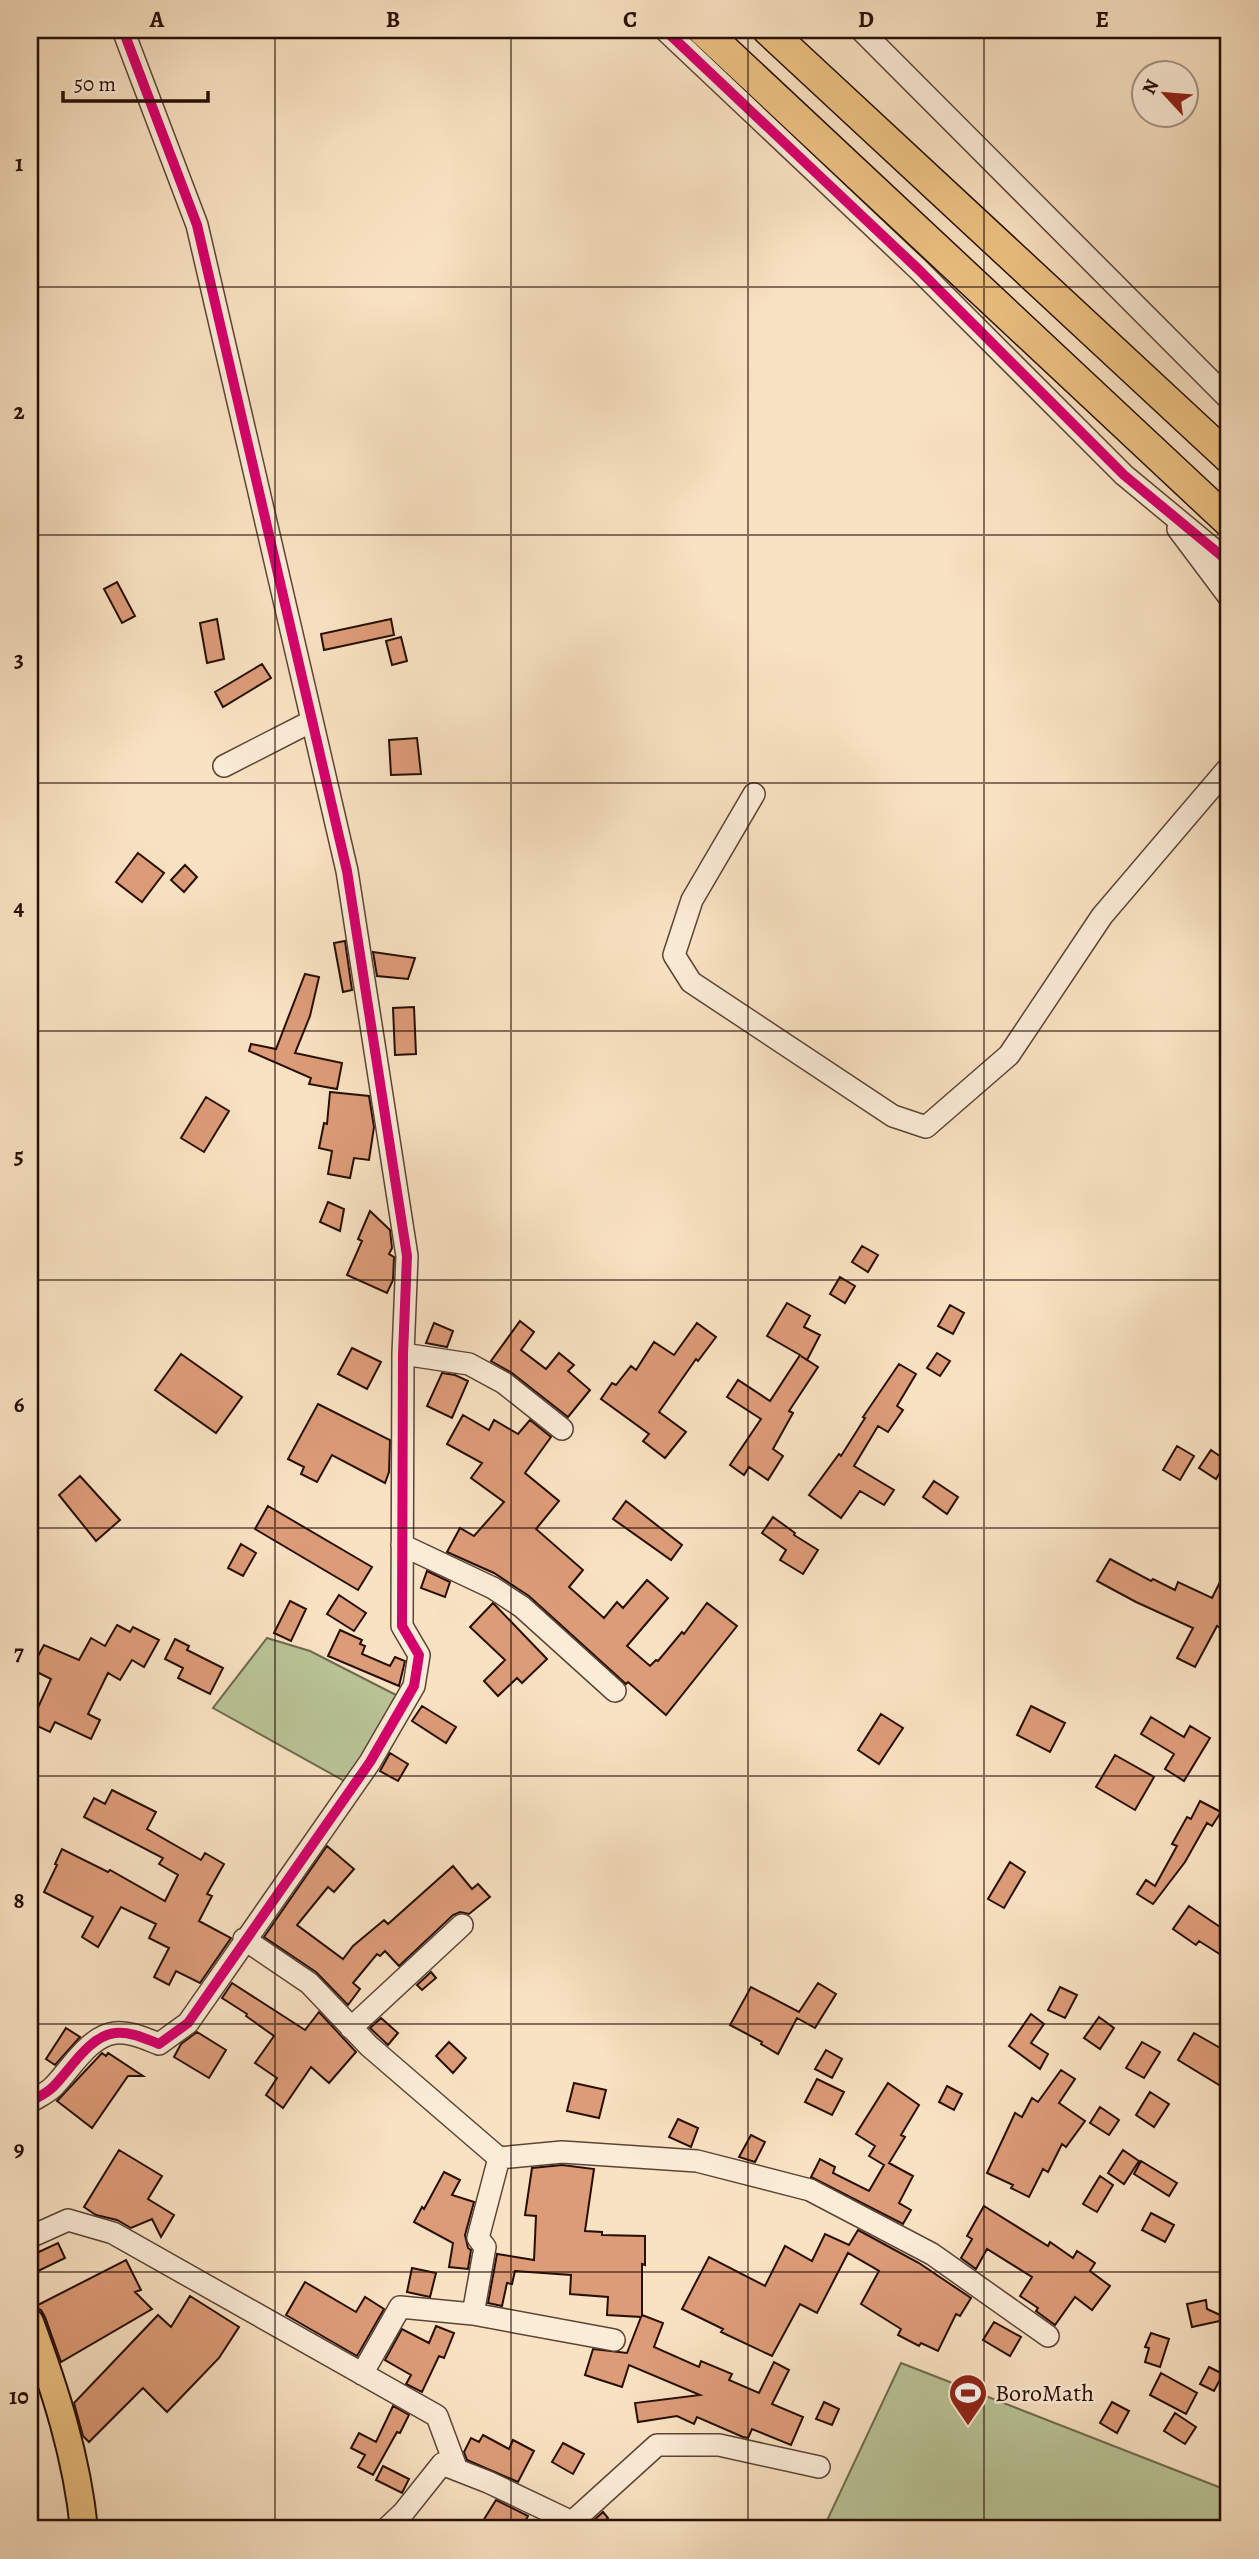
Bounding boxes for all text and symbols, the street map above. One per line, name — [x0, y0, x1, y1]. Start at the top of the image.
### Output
text: A — [149, 4, 165, 35]
text: B — [386, 4, 400, 35]
text: C — [623, 4, 637, 35]
text: D — [858, 4, 874, 35]
text: E — [1095, 4, 1109, 35]
scale bar — [63, 60, 208, 104]
north arrow — [1130, 60, 1200, 130]
text: 50 m — [74, 70, 116, 98]
text: N — [1136, 75, 1165, 99]
text: 1 — [15, 148, 23, 179]
text: 2 — [13, 396, 25, 427]
text: 3 — [14, 644, 24, 675]
text: 4 — [14, 892, 25, 923]
text: 5 — [14, 1140, 24, 1171]
text: 6 — [14, 1389, 25, 1420]
text: 7 — [14, 1637, 24, 1668]
text: 8 — [13, 1885, 25, 1916]
text: 9 — [14, 2133, 24, 2164]
sports icon: BoroMath — [947, 2372, 989, 2427]
place label: BoroMath — [995, 2377, 1094, 2409]
text: 10 — [9, 2381, 29, 2412]

